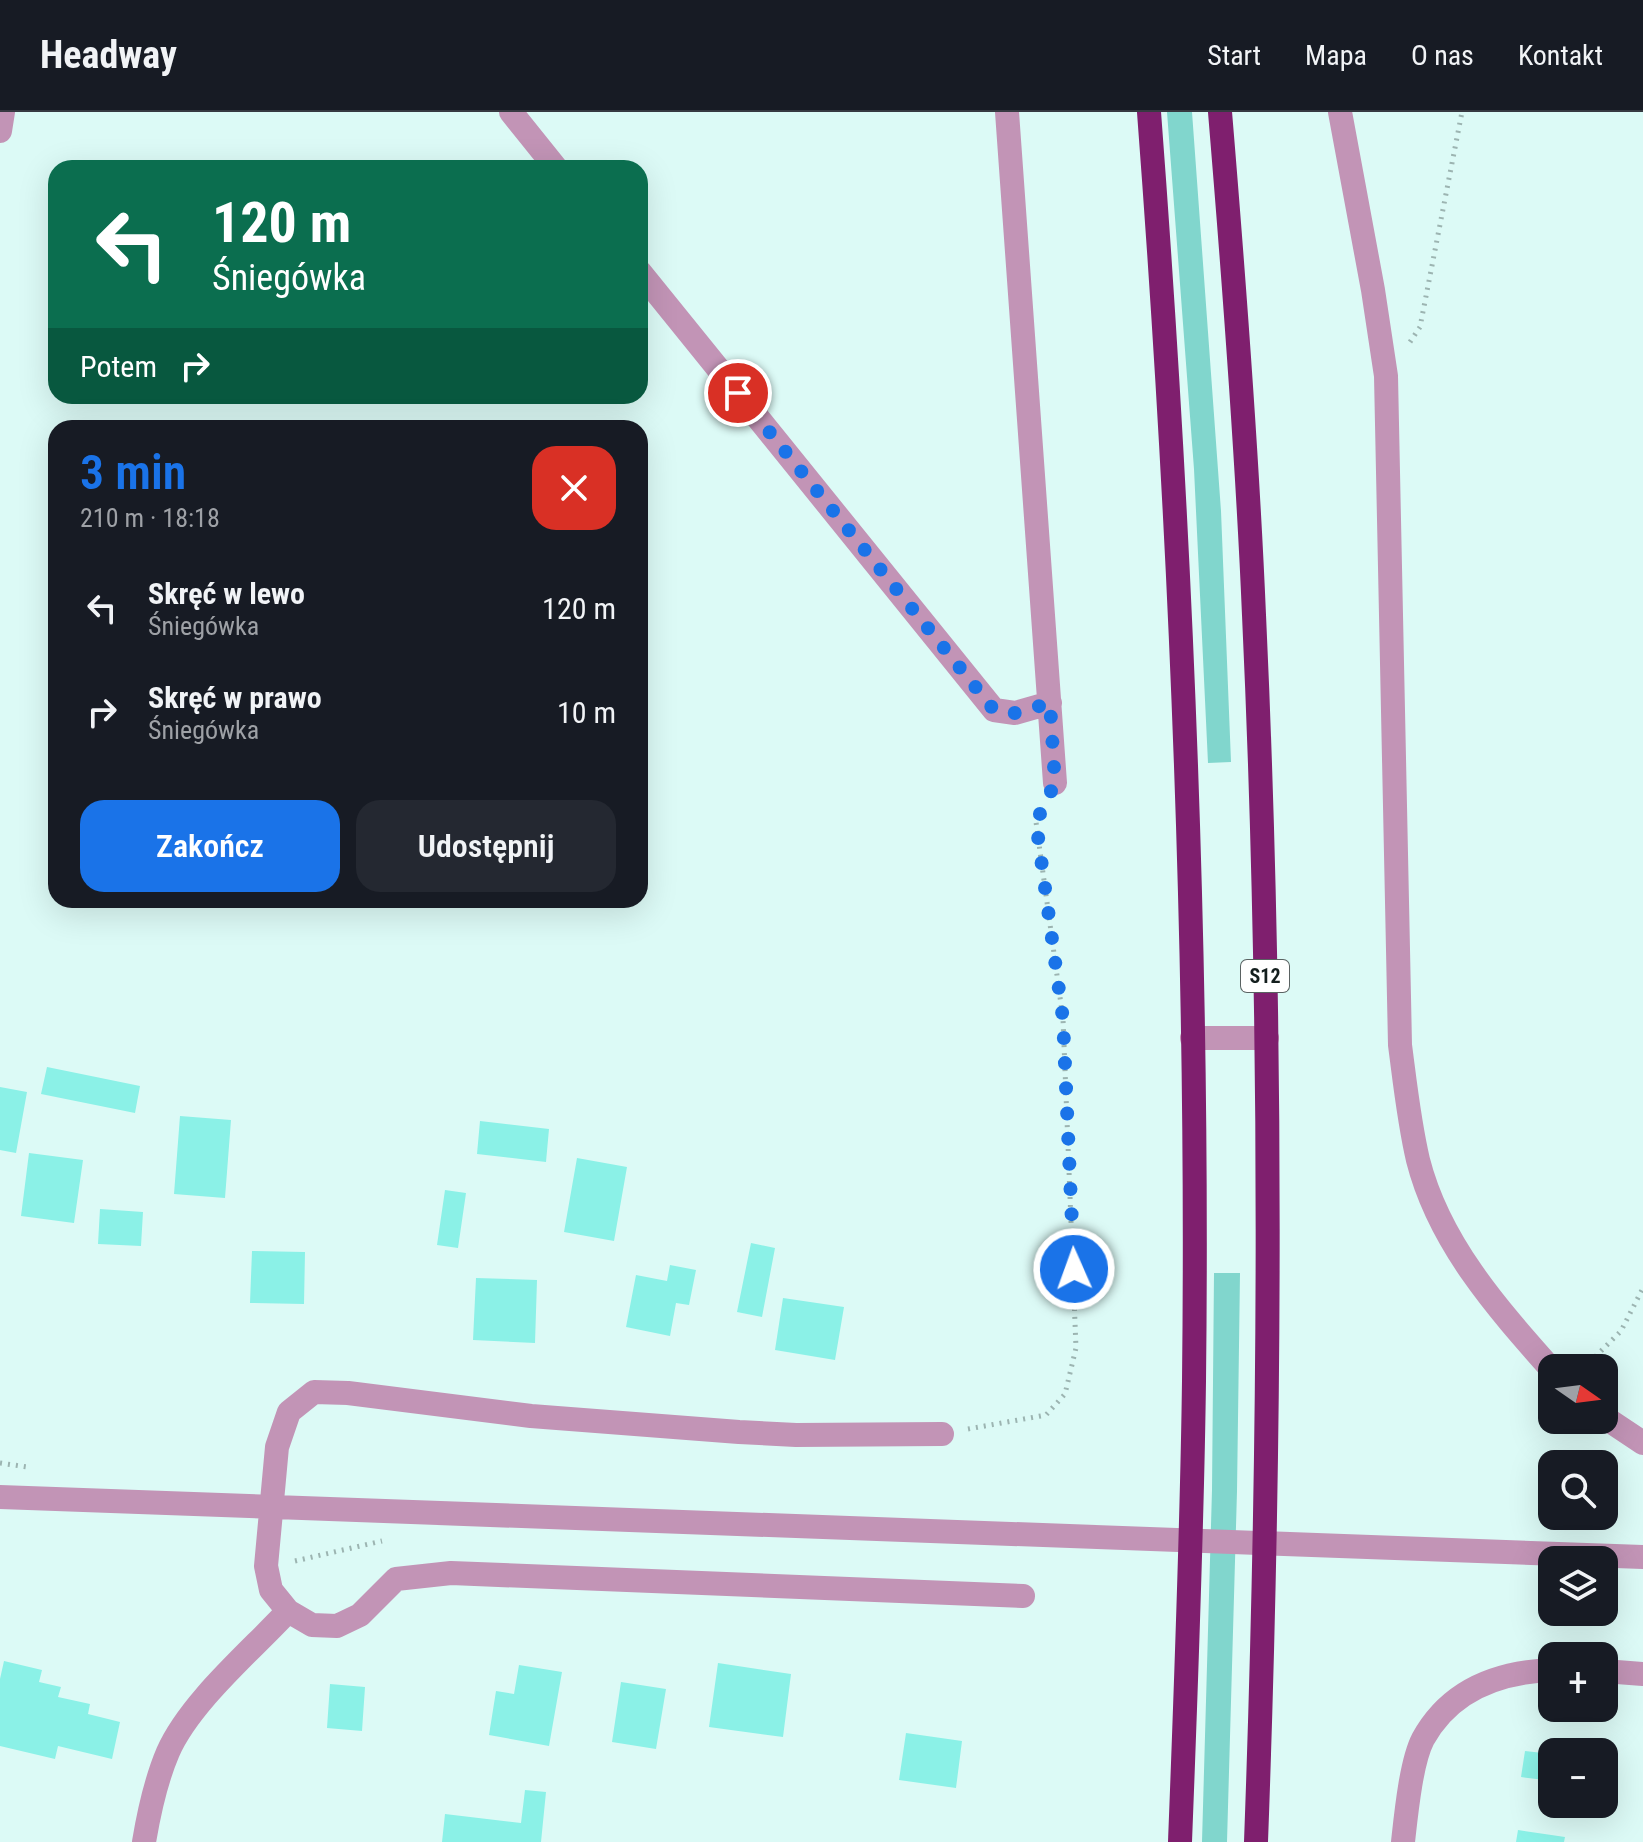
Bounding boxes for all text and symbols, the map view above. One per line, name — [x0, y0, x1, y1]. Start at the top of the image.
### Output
text: Headway — [40, 33, 177, 77]
text: Start — [1207, 39, 1261, 72]
text: Mapa — [1305, 39, 1367, 72]
text: O nas — [1411, 39, 1474, 72]
text: Kontakt — [1518, 39, 1603, 72]
text: 120 m — [212, 190, 351, 256]
icon: left — [80, 192, 184, 296]
text: Śniegówka — [212, 257, 366, 299]
icon: right — [173, 344, 217, 388]
text: Potem — [80, 349, 157, 384]
pin — [704, 359, 772, 427]
icon: arrive — [716, 371, 760, 415]
text: 3 min — [80, 444, 186, 501]
button: close — [532, 446, 616, 530]
text: 210 m · 18:18 — [80, 503, 220, 533]
text: Skręć w lewo — [148, 576, 305, 611]
icon: left — [80, 586, 124, 630]
text: 120 m — [542, 591, 616, 626]
text: Śniegówka — [148, 611, 259, 641]
text: Skręć w prawo — [148, 680, 322, 715]
icon: right — [80, 690, 124, 734]
text: 10 m — [557, 695, 616, 730]
text: Śniegówka — [148, 715, 259, 745]
button: Zakończ — [80, 800, 340, 892]
button: Udostępnij — [356, 800, 616, 892]
road number: S12 — [1241, 960, 1289, 992]
position arrow — [1032, 1227, 1116, 1311]
north arrow — [1538, 1354, 1618, 1434]
map controls — [1538, 1354, 1618, 1818]
button: search — [1538, 1450, 1618, 1530]
button: layers — [1538, 1546, 1618, 1626]
button: + — [1538, 1642, 1618, 1722]
button: − — [1538, 1738, 1618, 1818]

